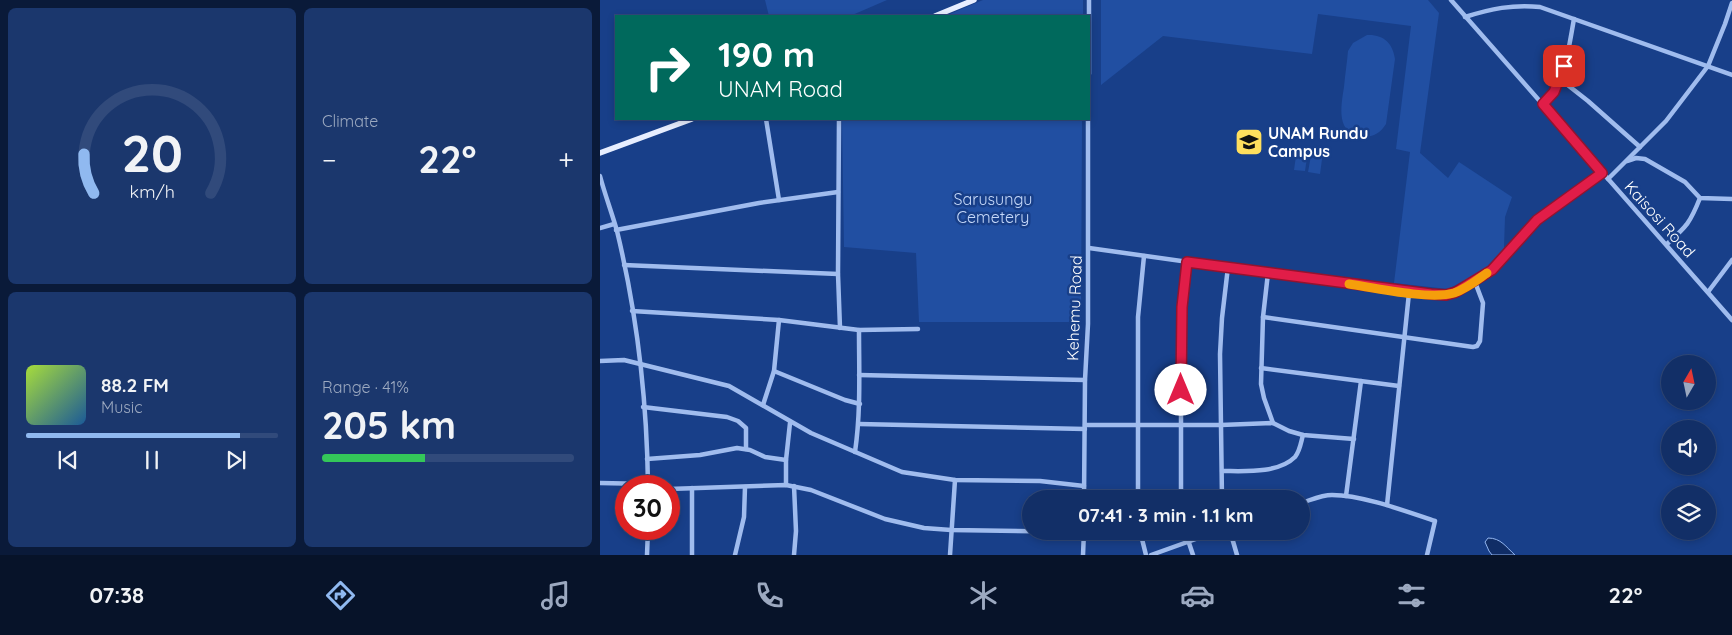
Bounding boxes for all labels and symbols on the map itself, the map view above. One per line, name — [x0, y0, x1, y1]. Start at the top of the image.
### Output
pin — [1543, 45, 1585, 87]
place label: UNAM Rundu Campus — [1268, 123, 1368, 161]
school or university icon: UNAM Rundu Campus — [1234, 127, 1264, 157]
street label: Kaisosi Road — [1620, 177, 1700, 261]
park label: Sarusungu Cemetery — [954, 189, 1032, 227]
street label: Kehemu Road — [1062, 255, 1086, 361]
north arrow — [1661, 355, 1716, 410]
position arrow — [1154, 363, 1206, 415]
speed limit sign: 30 — [615, 475, 680, 540]

